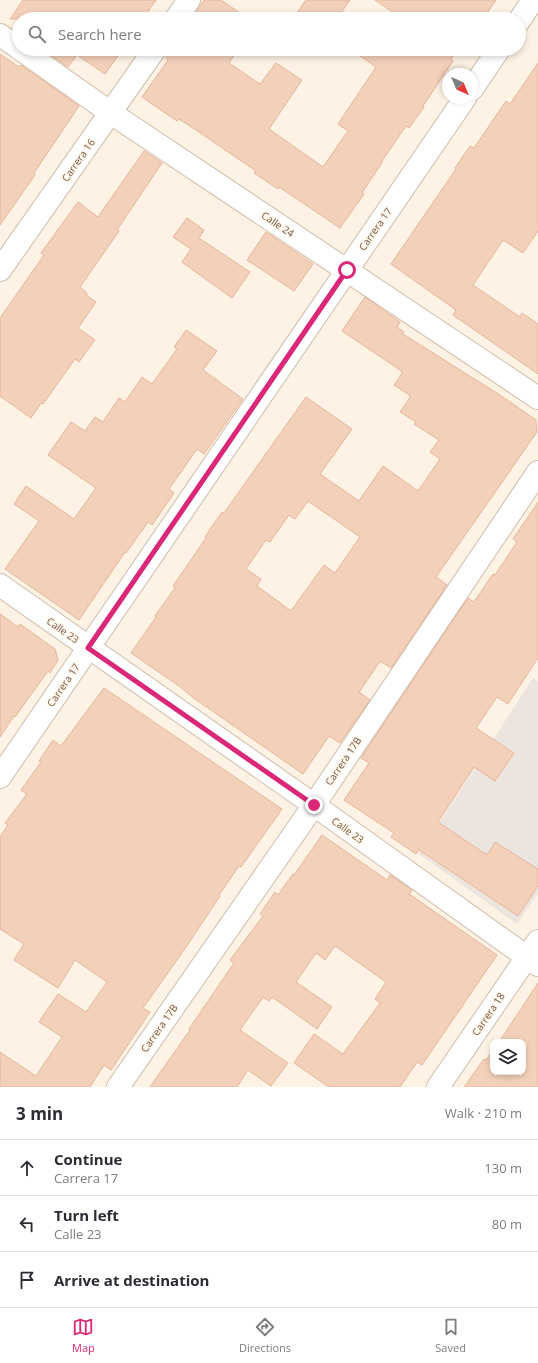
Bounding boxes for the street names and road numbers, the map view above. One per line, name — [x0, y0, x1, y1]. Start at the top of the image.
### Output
street label: Carrera 16 — [58, 136, 98, 184]
street label: Carrera 17 — [355, 205, 395, 253]
street label: Calle 24 — [259, 208, 297, 240]
street label: Calle 23 — [44, 614, 82, 646]
street label: Carrera 17 — [43, 660, 83, 709]
street label: Carrera 17B — [322, 734, 364, 788]
street label: Calle 23 — [329, 814, 367, 847]
street label: Carrera 18 — [468, 989, 508, 1038]
street label: Carrera 17B — [137, 1001, 181, 1055]

